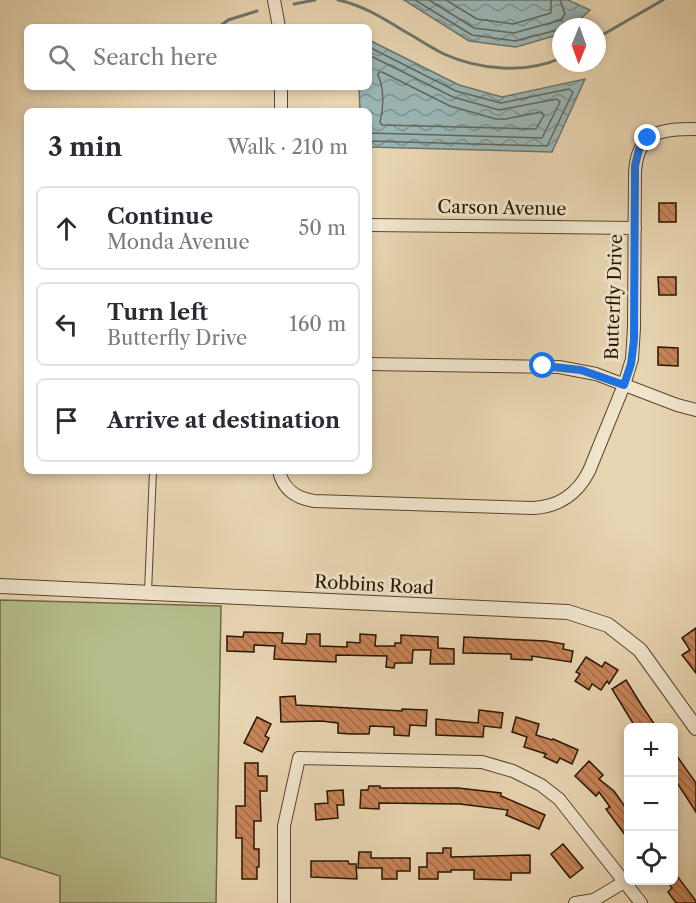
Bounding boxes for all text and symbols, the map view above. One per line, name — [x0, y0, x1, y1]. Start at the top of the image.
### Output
north arrow — [552, 18, 606, 72]
search box — [24, 24, 372, 90]
icon: search — [45, 41, 78, 74]
text: Search here — [93, 44, 218, 71]
route end — [634, 124, 660, 150]
text: 3 min — [48, 131, 122, 163]
text: Walk · 210 m — [227, 135, 348, 159]
street label: Carson Avenue — [437, 196, 567, 220]
text: Continue — [107, 203, 213, 230]
icon: ahead — [50, 212, 83, 245]
text: 50 m — [299, 216, 346, 240]
text: Monda Avenue — [107, 230, 250, 254]
street label: Butterfly Drive — [601, 234, 627, 360]
text: Turn left — [107, 299, 208, 326]
icon: left — [50, 308, 83, 341]
text: 160 m — [289, 312, 346, 336]
text: Butterfly Drive — [107, 326, 247, 350]
route start — [529, 352, 555, 378]
icon: arrive — [50, 404, 83, 437]
text: Arrive at destination — [107, 407, 340, 434]
street label: Robbins Road — [314, 571, 434, 599]
map controls — [624, 723, 678, 885]
button: + — [624, 723, 678, 777]
button: − — [624, 777, 678, 831]
button: locate — [624, 831, 678, 885]

